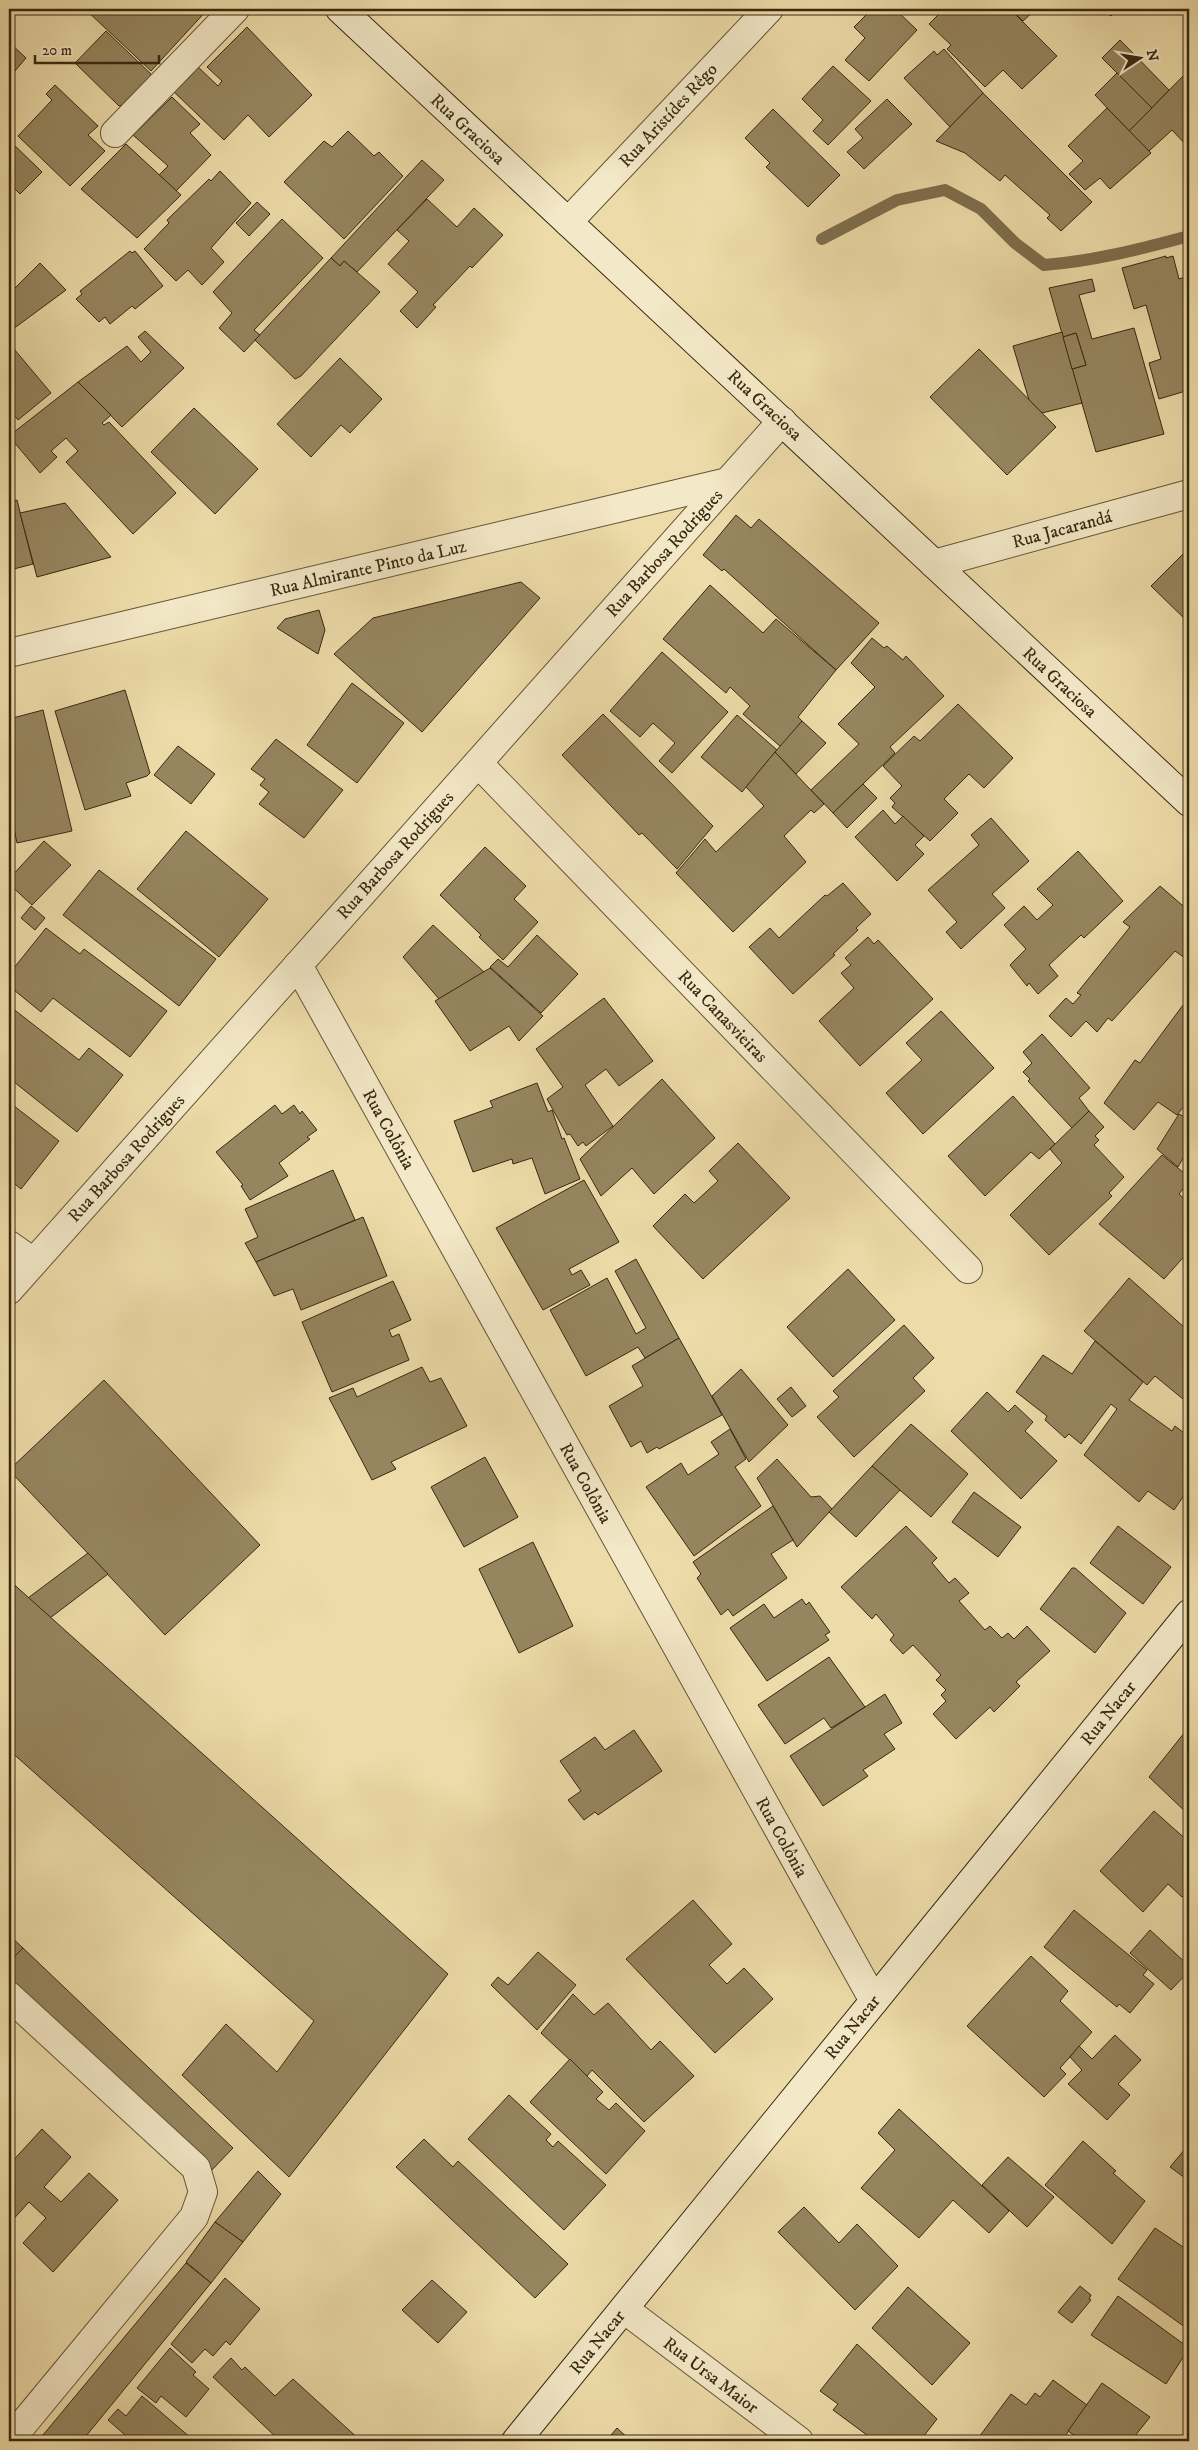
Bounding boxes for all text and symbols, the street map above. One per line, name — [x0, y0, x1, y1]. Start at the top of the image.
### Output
scale bar — [35, 32, 159, 64]
north arrow — [1116, 32, 1166, 82]
text: 20 m — [42, 41, 72, 60]
text: N — [1142, 48, 1162, 63]
street label: Rua Aristídes Rêgo — [615, 59, 723, 172]
street label: Rua Graciosa — [425, 90, 509, 170]
street label: Rua Graciosa — [722, 366, 806, 446]
street label: Rua Barbosa Rodrigues — [602, 485, 728, 622]
street label: Rua Jacarandá — [1010, 506, 1115, 554]
street label: Rua Almirante Pinto da Luz — [268, 536, 469, 602]
street label: Rua Graciosa — [1017, 643, 1101, 723]
street label: Rua Barbosa Rodrigues — [333, 787, 459, 924]
street label: Rua Canasvieiras — [673, 966, 772, 1067]
street label: Rua Colônia — [357, 1085, 419, 1174]
street label: Rua Barbosa Rodrigues — [64, 1090, 190, 1227]
street label: Rua Colônia — [554, 1439, 616, 1528]
street label: Rua Nacar — [1076, 1677, 1142, 1750]
street label: Rua Colônia — [750, 1793, 812, 1882]
street label: Rua Nacar — [820, 1991, 886, 2064]
street label: Rua Nacar — [565, 2306, 631, 2379]
street label: Rua Ursa Maior — [658, 2333, 763, 2419]

